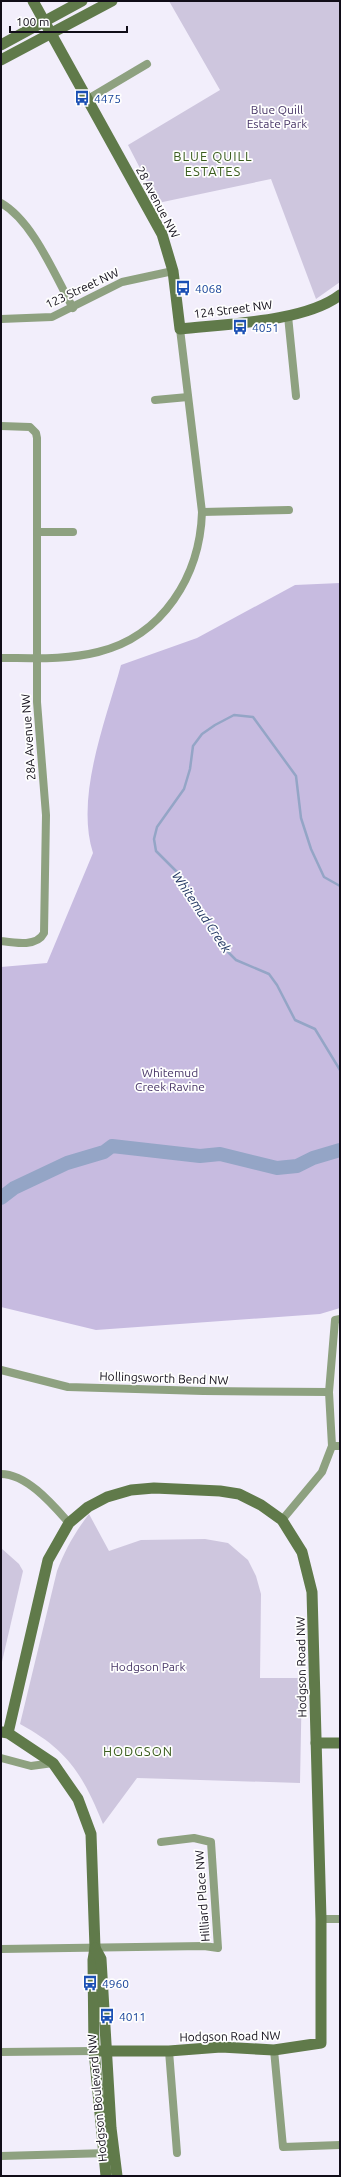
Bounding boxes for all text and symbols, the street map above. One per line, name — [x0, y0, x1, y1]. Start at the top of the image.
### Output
scale bar — [10, 8, 127, 34]
text: 100 m — [16, 15, 49, 28]
bus stop icon: 4475 — [73, 89, 91, 107]
place label: 4475 — [94, 92, 121, 105]
park label: Blue Quill Estate Park — [247, 103, 307, 130]
district label: BLUE QUILL ESTATES — [173, 149, 253, 178]
street label: 28 Avenue NW — [134, 164, 182, 240]
street label: 123 Street NW — [43, 265, 121, 311]
bus stop icon: 4068 — [174, 279, 192, 297]
place label: 4068 — [195, 282, 222, 295]
street label: 124 Street NW — [193, 298, 273, 320]
bus stop icon: 4051 — [231, 318, 249, 336]
place label: 4051 — [252, 321, 279, 334]
street label: 28A Avenue NW — [18, 693, 38, 781]
water label: Whitemud Creek — [170, 869, 234, 955]
park label: Whitemud Creek Ravine — [135, 1066, 205, 1093]
street label: Hollingsworth Bend NW — [99, 1369, 229, 1387]
street label: Hodgson Road NW — [294, 1616, 308, 1718]
park label: Hodgson Park — [111, 1660, 185, 1673]
district label: HODGSON — [103, 1744, 173, 1758]
street label: Hilliard Place NW — [192, 1850, 212, 1942]
bus stop icon: 4960 — [81, 1974, 99, 1992]
place label: 4960 — [102, 1977, 129, 1990]
bus stop icon: 4011 — [98, 2007, 116, 2025]
place label: 4011 — [119, 2010, 146, 2023]
street label: Hodgson Road NW — [179, 2029, 281, 2043]
street label: Hodgson Boulevard NW — [85, 2033, 109, 2163]

